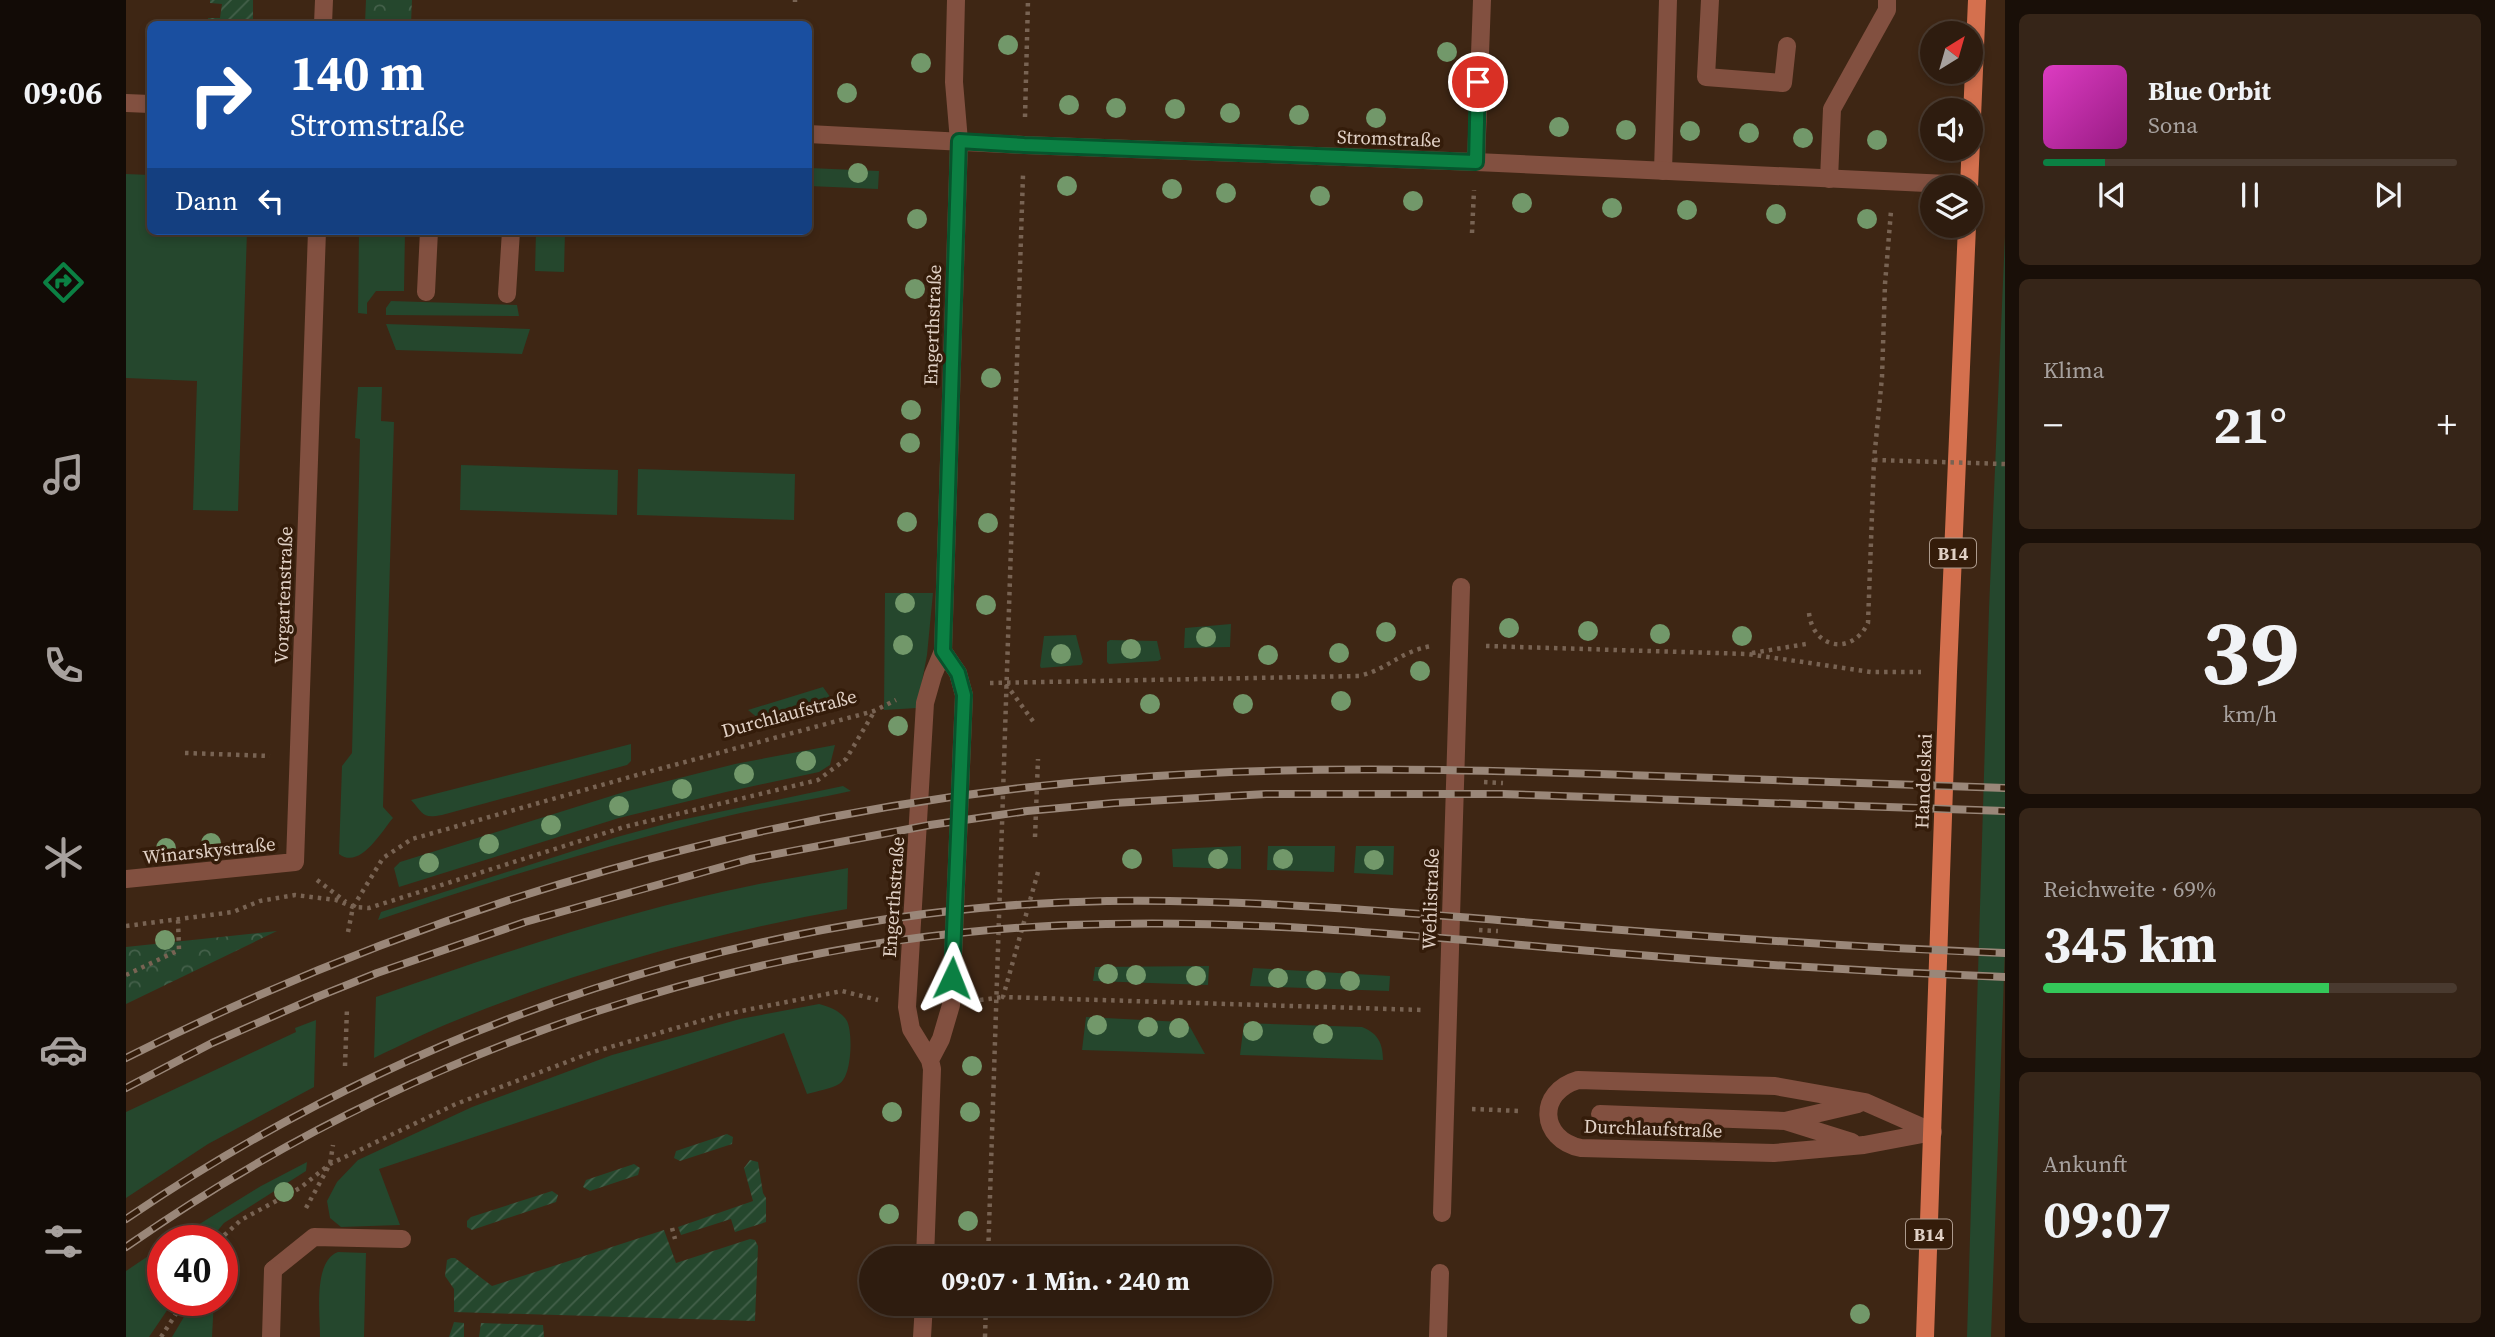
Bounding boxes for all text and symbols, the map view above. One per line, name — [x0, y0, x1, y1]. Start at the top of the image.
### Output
north arrow — [1920, 21, 1983, 84]
map controls — [1920, 21, 1983, 238]
text: 140 m — [290, 39, 425, 106]
icon: right — [175, 49, 266, 140]
pin — [1448, 52, 1508, 112]
icon: arrive — [1459, 63, 1497, 101]
text: 09:06 — [24, 71, 102, 115]
text: Blue Orbit — [2148, 73, 2271, 109]
button: sound — [1920, 98, 1983, 161]
text: Stromstraße — [290, 103, 465, 147]
text: Sona — [2148, 109, 2198, 141]
street label: Stromstraße — [1337, 123, 1441, 153]
button: layers — [1920, 175, 1983, 238]
icon: previous — [2093, 176, 2131, 214]
icon: pause — [2231, 176, 2269, 214]
icon: next — [2369, 176, 2407, 214]
icon: left — [252, 182, 290, 220]
text: Dann — [175, 183, 238, 219]
icon: directions — [39, 258, 88, 307]
street label: Engerthstraße — [917, 264, 947, 386]
text: Klima — [2043, 354, 2104, 386]
text: 21° — [2213, 389, 2287, 460]
text: − — [2043, 399, 2063, 451]
text: + — [2437, 399, 2457, 451]
icon: music — [39, 450, 88, 499]
street label: Vorgartenstraße — [268, 526, 298, 664]
road number: B14 — [1930, 538, 1976, 568]
text: 39 — [2201, 590, 2299, 714]
icon: phone — [39, 641, 88, 690]
street label: Durchlaufstraße — [719, 682, 859, 744]
text: km/h — [2223, 698, 2277, 730]
street label: Handelskai — [1908, 733, 1938, 829]
street label: Winarskystraße — [141, 830, 277, 870]
icon: climate — [39, 833, 88, 882]
street label: Engerthstraße — [876, 836, 910, 958]
street label: Wehlistraße — [1415, 848, 1445, 950]
text: Reichweite · 69% — [2043, 873, 2216, 905]
text: 345 km — [2043, 908, 2217, 979]
position arrow — [915, 941, 989, 1015]
icon: car — [39, 1025, 88, 1074]
street label: Durchlaufstraße — [1583, 1113, 1723, 1143]
text: Ankunft — [2043, 1148, 2127, 1180]
text: 09:07 — [2043, 1183, 2171, 1254]
icon: filters — [39, 1217, 88, 1266]
road number: B14 — [1906, 1219, 1952, 1248]
speed limit sign: 40 — [147, 1225, 238, 1316]
text: 09:07 · 1 Min. · 240 m — [941, 1263, 1190, 1299]

